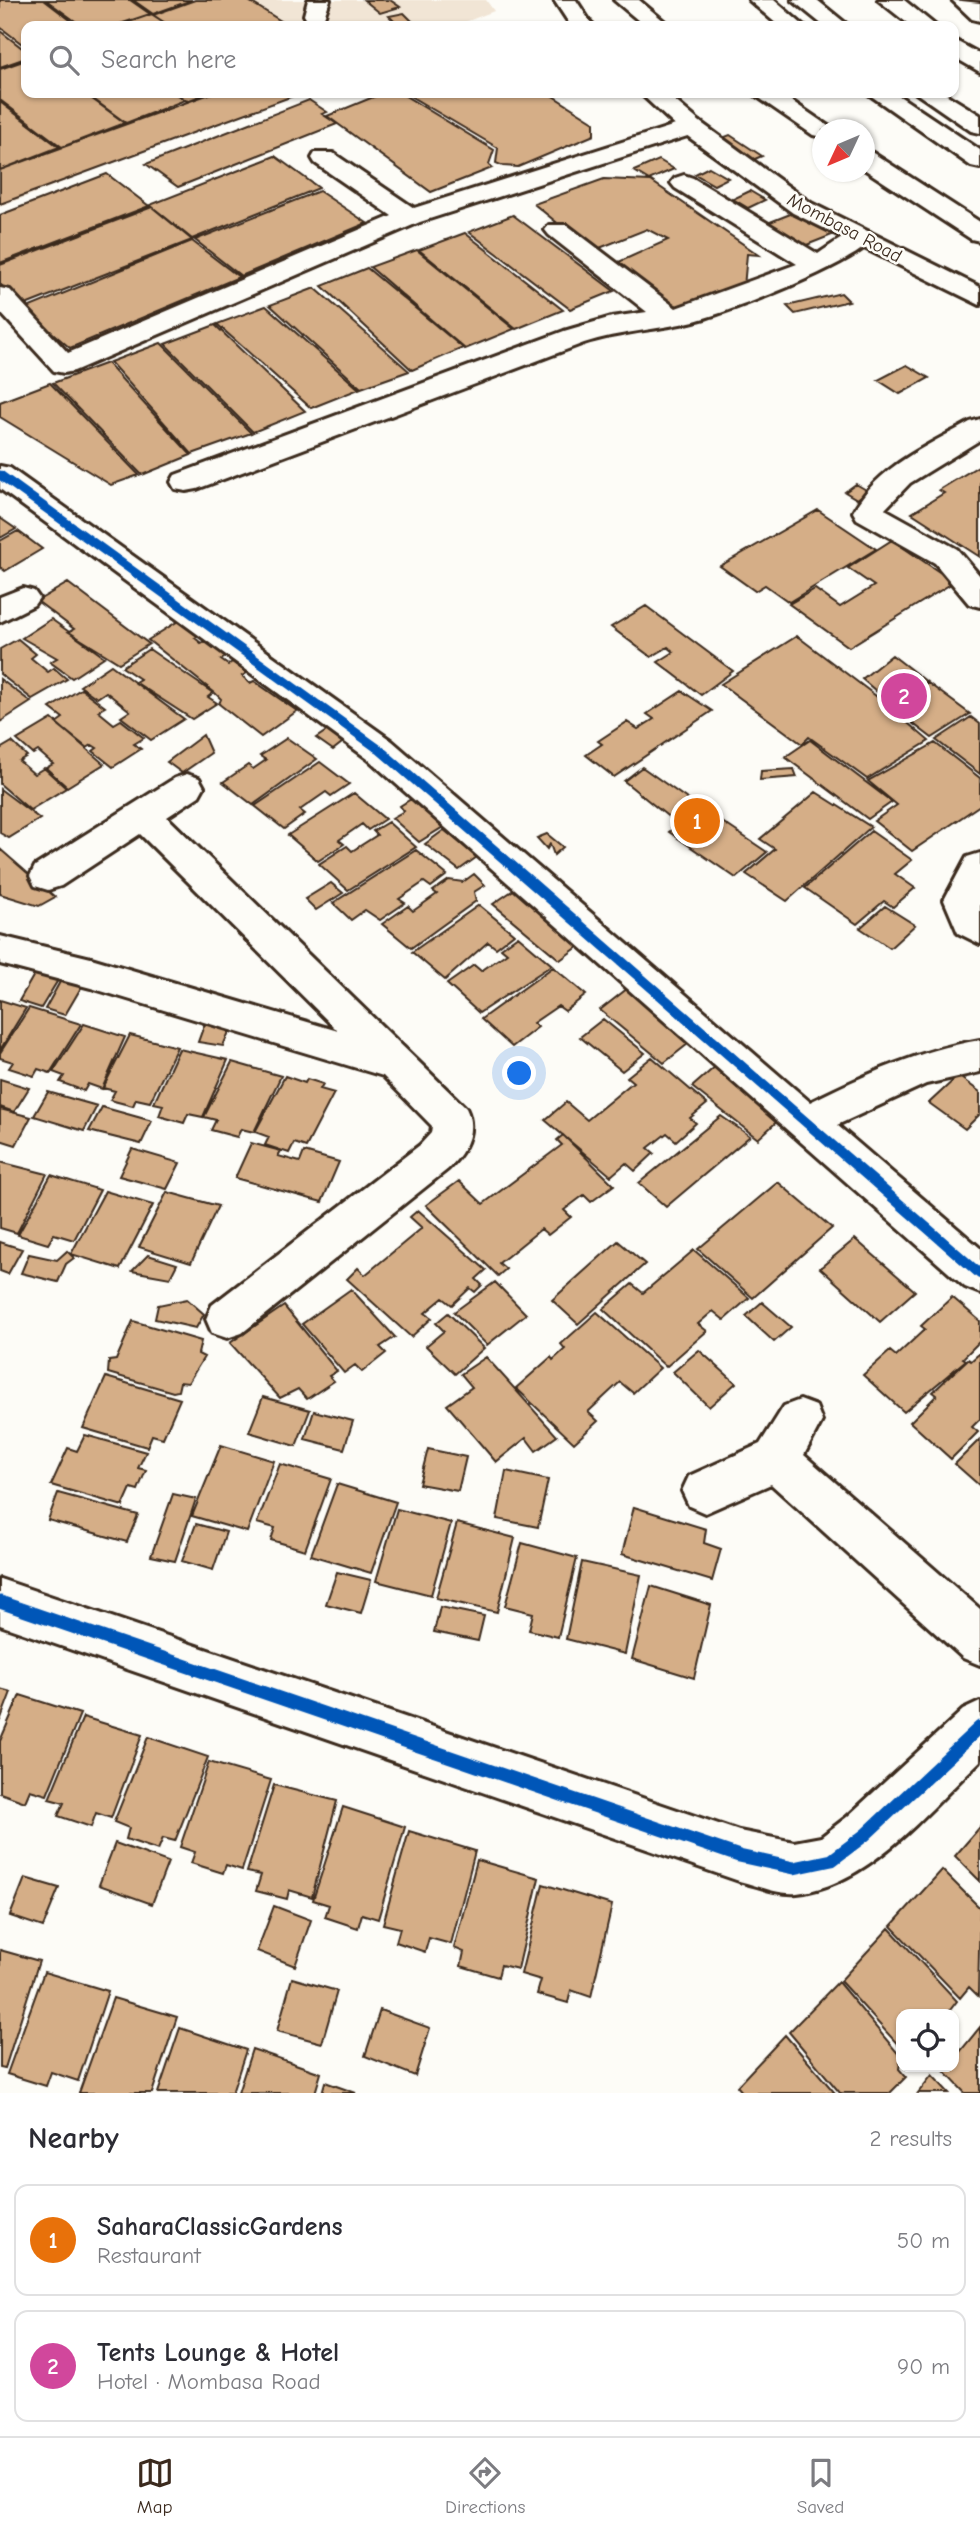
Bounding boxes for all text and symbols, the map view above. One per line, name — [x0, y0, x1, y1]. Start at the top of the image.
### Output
search box — [21, 21, 959, 98]
icon: search — [45, 41, 83, 79]
text: Search here — [101, 45, 236, 75]
north arrow — [812, 119, 875, 182]
street label: Mombasa Road — [783, 188, 906, 267]
pin: 2 — [881, 670, 927, 722]
pin: 1 — [674, 795, 720, 847]
your location — [502, 1056, 536, 1090]
map controls — [896, 2009, 959, 2072]
button: locate — [896, 2009, 959, 2072]
text: Nearby — [28, 2121, 119, 2156]
text: 2 results — [870, 2125, 952, 2152]
text: SaharaClassicGardens — [97, 2212, 343, 2242]
text: 1 — [48, 2227, 58, 2254]
text: 50 m — [897, 2227, 950, 2254]
text: Restaurant — [97, 2242, 201, 2269]
text: Tents Lounge & Hotel — [97, 2338, 339, 2368]
text: 2 — [47, 2353, 59, 2380]
text: 90 m — [897, 2353, 950, 2380]
text: Hotel · Mombasa Road — [97, 2368, 321, 2395]
tab: Map — [136, 2454, 174, 2518]
tab: Directions — [445, 2454, 525, 2518]
tab: Saved — [797, 2454, 844, 2518]

